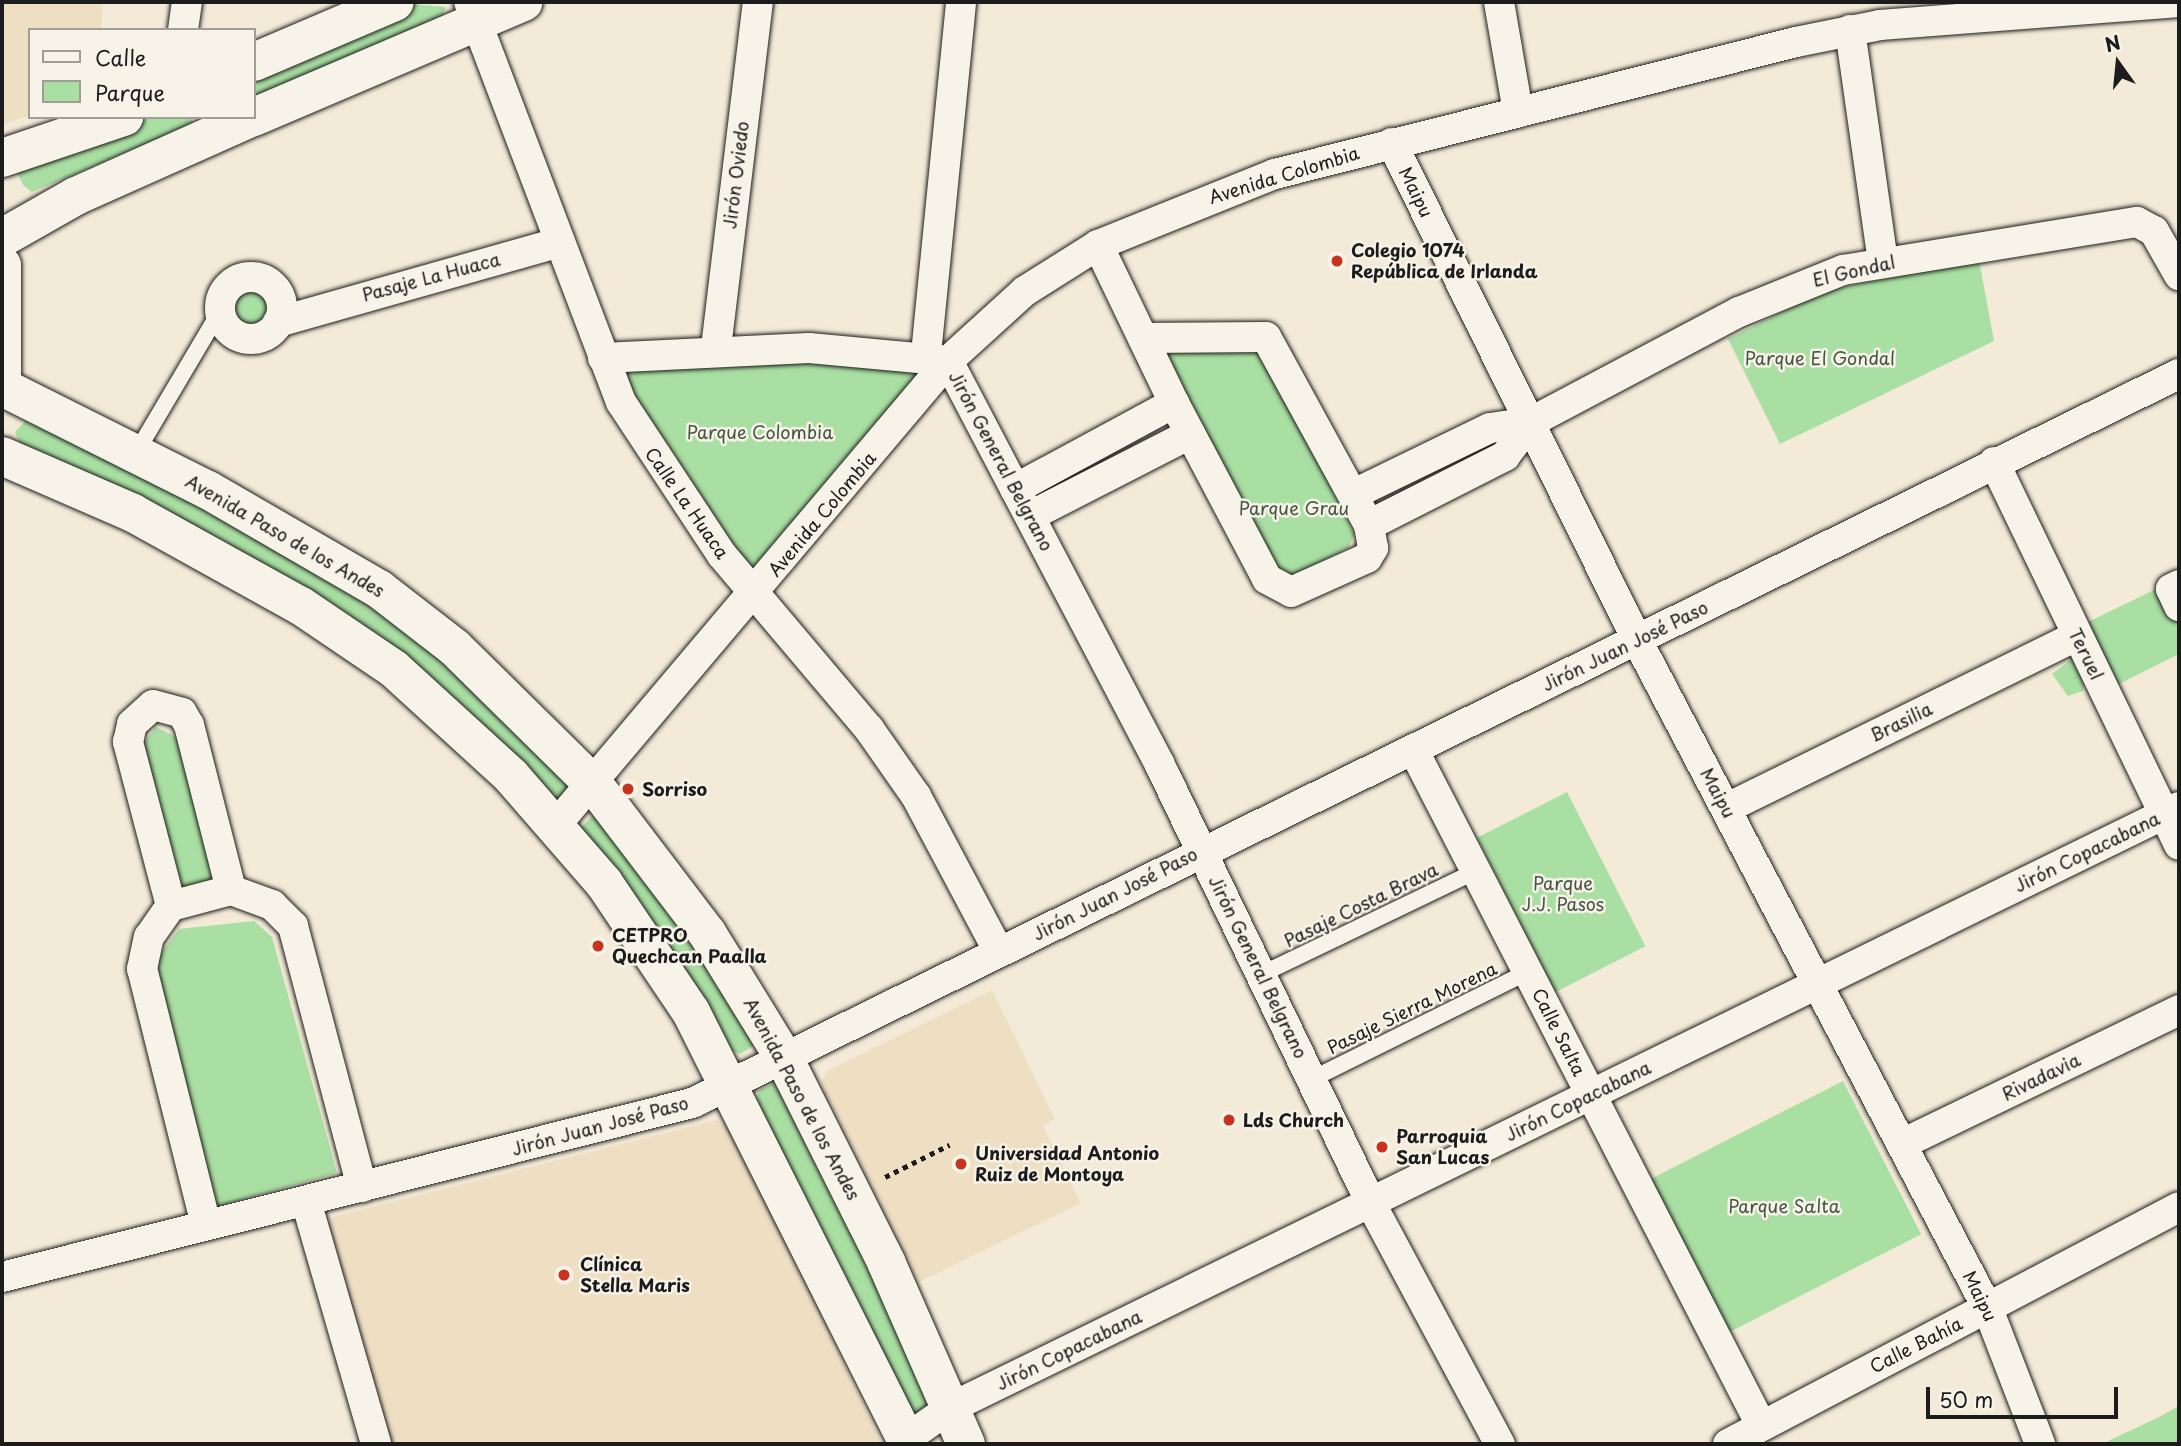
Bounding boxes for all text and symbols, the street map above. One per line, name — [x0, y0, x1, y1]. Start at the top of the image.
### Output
text: N — [2102, 27, 2123, 58]
legend — [28, 28, 256, 119]
north arrow — [2083, 28, 2153, 98]
text: Calle — [95, 41, 146, 73]
text: Parque — [95, 76, 165, 108]
street label: Jirón Oviedo — [719, 120, 753, 230]
street label: Avenida Colombia — [1206, 142, 1362, 208]
street label: Maipu — [1395, 163, 1437, 221]
place label: Colegio 1074 República de Irlanda — [1351, 240, 1538, 282]
street label: Pasaje La Huaca — [358, 248, 504, 306]
street label: El Gondal — [1810, 251, 1898, 291]
marker: Colegio 1074 República de Irlanda — [1329, 253, 1345, 269]
park label: Parque El Gondal — [1745, 347, 1895, 369]
street label: Jirón General Belgrano — [944, 367, 1058, 555]
park label: Parque Colombia — [686, 421, 834, 443]
street label: Calle La Huaca — [640, 442, 734, 564]
street label: Avenida Colombia — [764, 447, 880, 581]
street label: Avenida Paso de los Andes — [182, 470, 388, 602]
park label: Parque Grau — [1239, 497, 1349, 519]
street label: Jirón Juan José Paso — [1539, 597, 1711, 695]
street label: Teruel — [2064, 625, 2108, 683]
street label: Brasilia — [1866, 698, 1936, 746]
street label: Maipu — [1696, 764, 1740, 822]
place label: Sorriso — [642, 778, 707, 800]
marker: Sorriso — [620, 781, 636, 797]
street label: Jirón Copacabana — [2011, 808, 2163, 896]
street label: Jirón Juan José Paso — [1029, 843, 1201, 945]
street label: Pasaje Costa Brava — [1280, 858, 1442, 952]
street label: Jirón General Belgrano — [1204, 872, 1312, 1062]
park label: Parque J.J. Pasos — [1521, 873, 1605, 916]
place label: CETPRO Quechcan Paalla — [612, 925, 766, 968]
marker: CETPRO Quechcan Paalla — [590, 938, 606, 954]
street label: Pasaje Sierra Morena — [1323, 957, 1501, 1059]
street label: Calle Salta — [1528, 984, 1590, 1080]
street label: Avenida Paso de los Andes — [739, 994, 865, 1204]
street label: Rivadavia — [1998, 1049, 2084, 1105]
street label: Jirón Copacabana — [1502, 1057, 1654, 1145]
street label: Jirón Juan José Paso — [510, 1092, 690, 1160]
place label: Lds Church — [1243, 1109, 1345, 1131]
marker: Lds Church — [1221, 1112, 1237, 1128]
place label: Parroquia San Lucas — [1396, 1126, 1488, 1168]
marker: Parroquia San Lucas — [1374, 1139, 1390, 1155]
place label: Universidad Antonio Ruiz de Montoya — [975, 1143, 1160, 1186]
marker: Universidad Antonio Ruiz de Montoya — [953, 1156, 969, 1172]
park label: Parque Salta — [1728, 1195, 1840, 1217]
place label: Clínica Stella Maris — [580, 1254, 690, 1296]
marker: Clínica Stella Maris — [554, 1265, 574, 1285]
street label: Maipu — [1959, 1267, 2001, 1325]
street label: Jirón Copacabana — [993, 1306, 1145, 1394]
street label: Calle Bahía — [1866, 1312, 1966, 1378]
scale bar — [1929, 1372, 2122, 1416]
text: 50 m — [1939, 1383, 1993, 1415]

